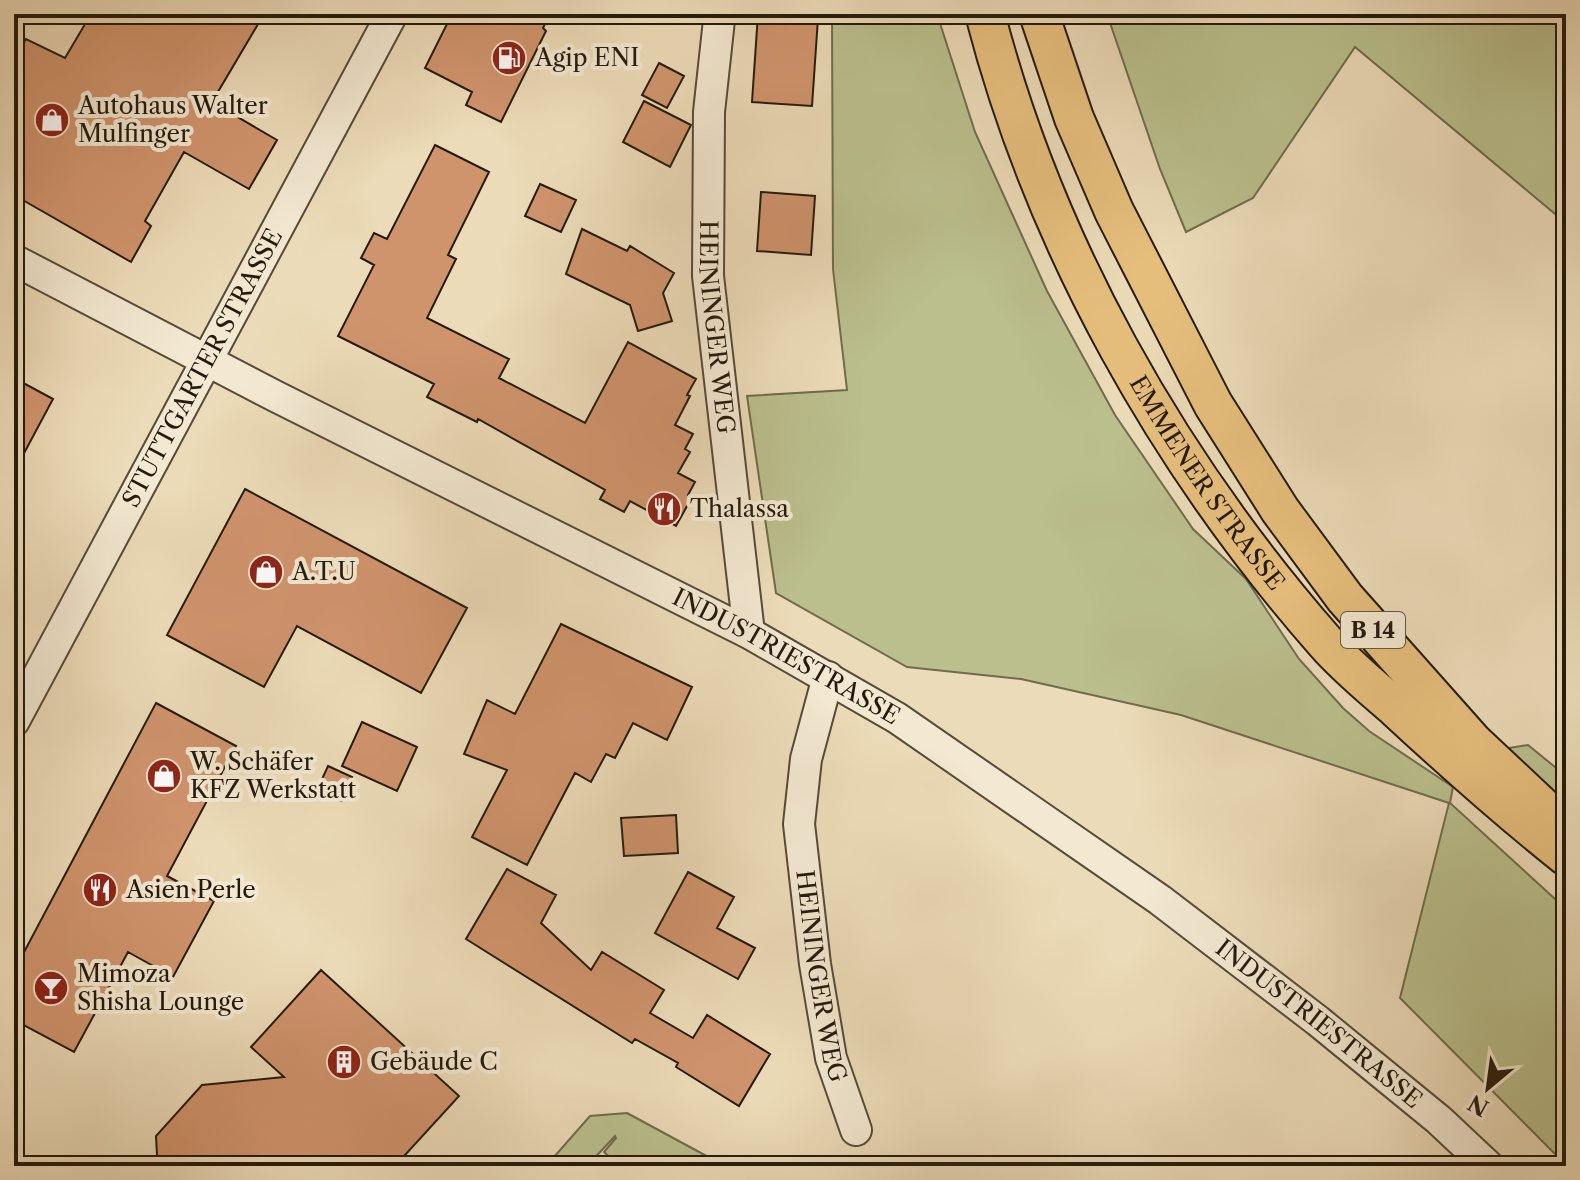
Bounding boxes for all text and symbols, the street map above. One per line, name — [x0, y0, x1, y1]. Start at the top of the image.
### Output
fuel station icon: Agip ENI — [490, 39, 528, 77]
place label: Agip ENI — [534, 43, 639, 72]
place label: Autohaus Walter Mulfinger — [77, 91, 268, 148]
shop icon: Autohaus Walter Mulfinger — [33, 101, 71, 139]
street label: HEININGER WEG — [693, 220, 741, 435]
street label: STUTTGARTER STRASSE — [116, 224, 288, 512]
street label: EMMENER STRASSE — [1123, 370, 1291, 596]
restaurant icon: Thalassa — [645, 490, 683, 528]
place label: Thalassa — [690, 494, 789, 523]
shop icon: A.T.U — [247, 553, 285, 591]
place label: A.T.U — [291, 557, 356, 586]
street label: INDUSTRIESTRASSE — [668, 582, 905, 730]
road number: B 14 — [1341, 612, 1405, 648]
place label: W. Schäfer KFZ Werkstatt — [189, 747, 357, 804]
shop icon: W. Schäfer KFZ Werkstatt — [145, 757, 183, 795]
street label: HEININGER WEG — [790, 868, 853, 1086]
restaurant icon: Asien Perle — [81, 871, 119, 909]
place label: Asien Perle — [125, 875, 256, 904]
street label: INDUSTRIESTRASSE — [1210, 933, 1428, 1114]
place label: Mimoza Shisha Lounge — [77, 959, 244, 1016]
bar icon: Mimoza Shisha Lounge — [32, 969, 70, 1007]
building icon: Gebäude C — [325, 1043, 363, 1081]
place label: Gebäude C — [370, 1047, 498, 1076]
north arrow — [1448, 1048, 1528, 1128]
text: N — [1464, 1089, 1493, 1121]

